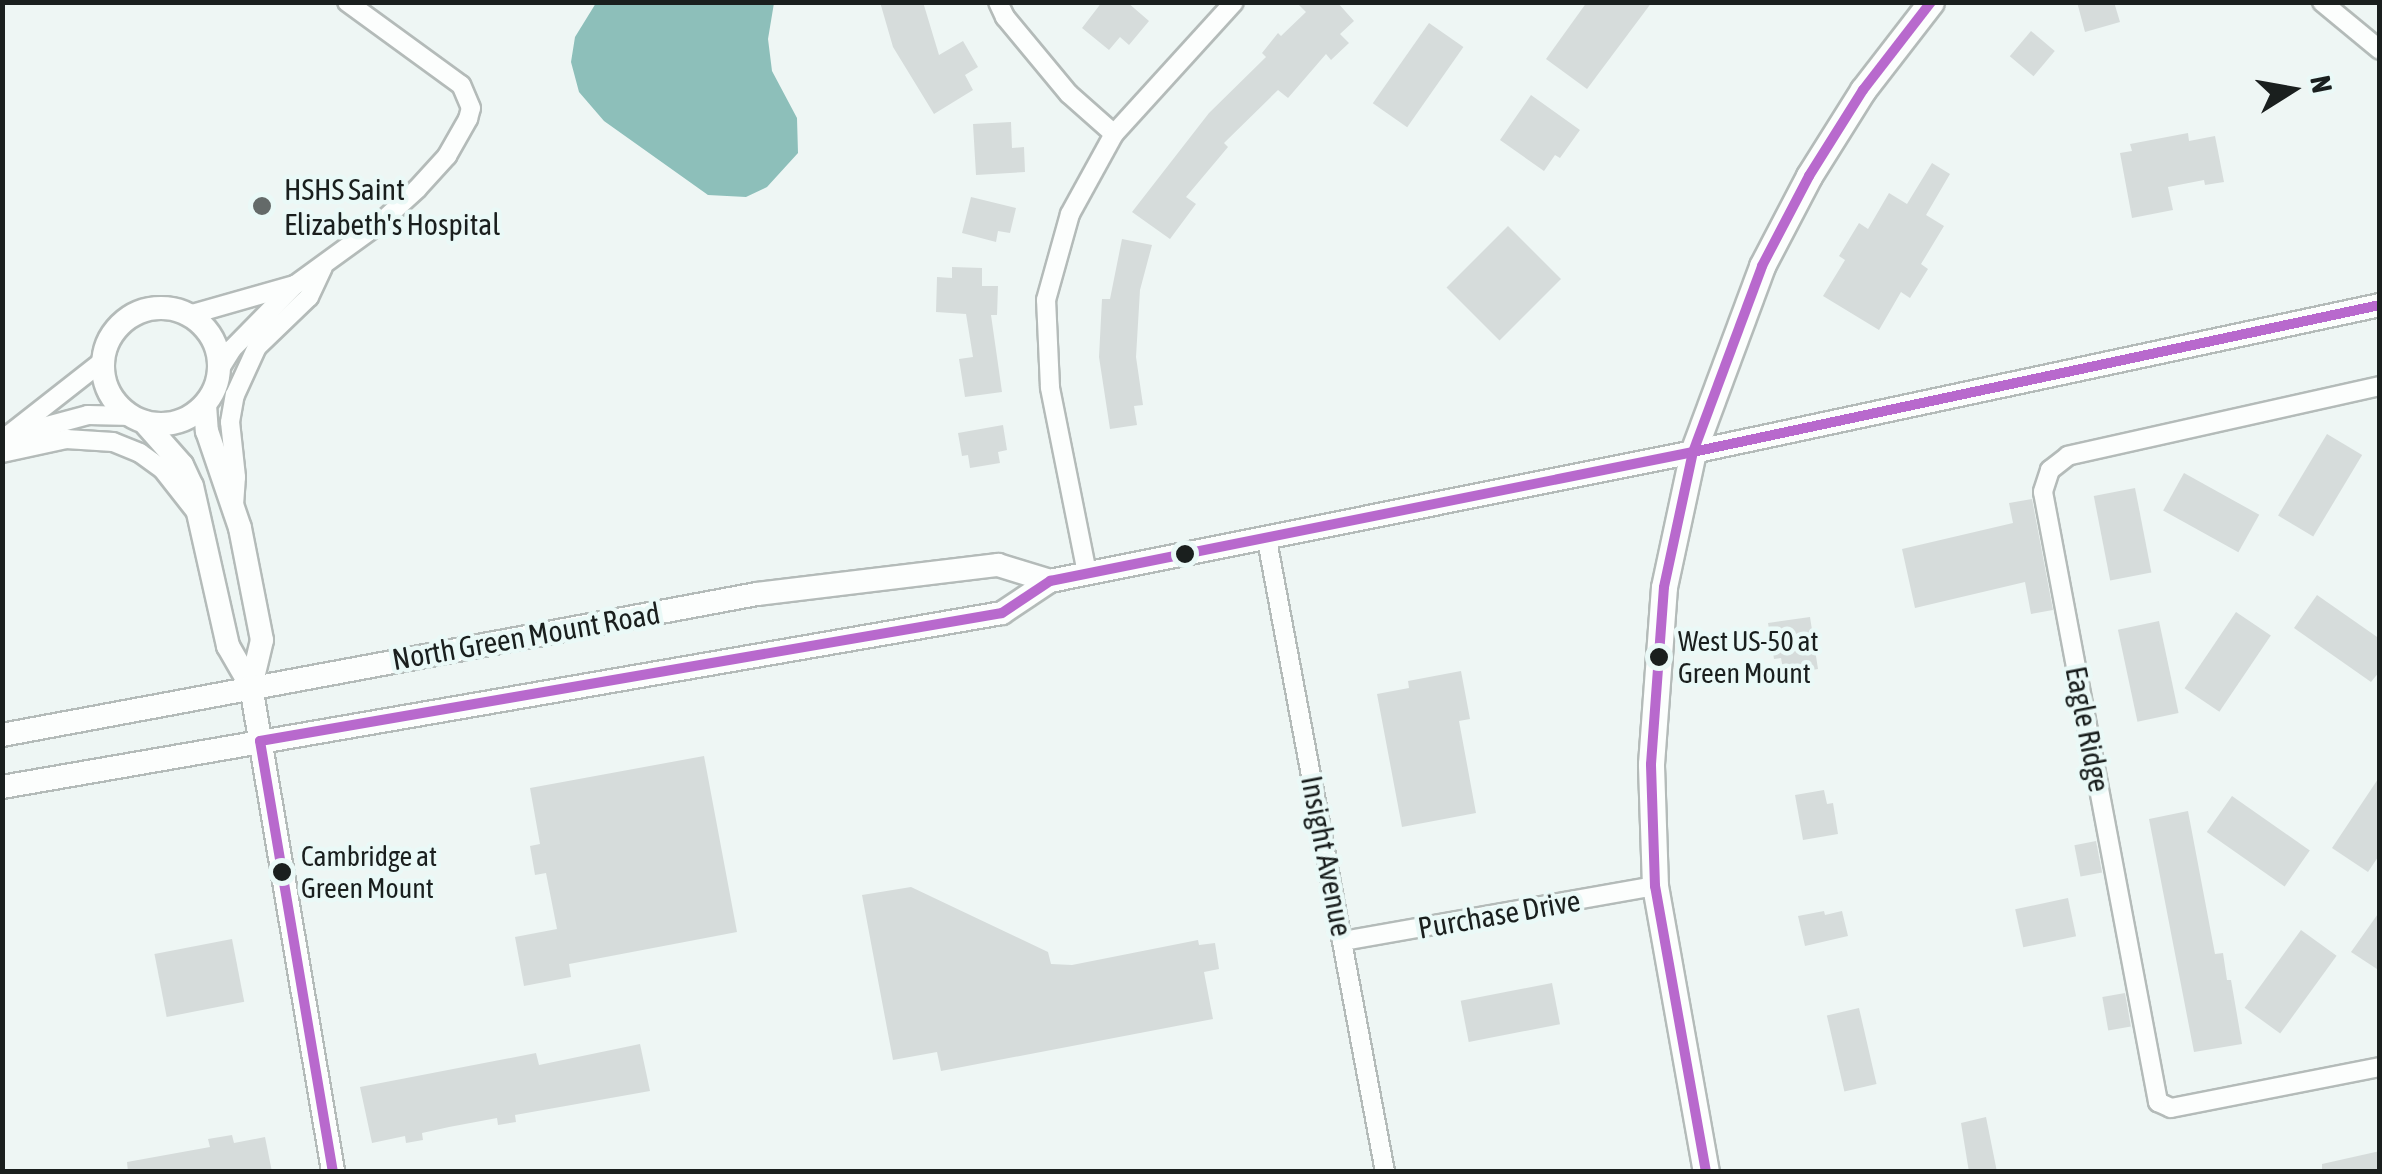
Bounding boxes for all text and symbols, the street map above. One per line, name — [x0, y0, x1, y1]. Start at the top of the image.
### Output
north arrow — [2242, 40, 2342, 140]
text: N — [2304, 73, 2339, 95]
place label: HSHS Saint Elizabeth's Hospital — [284, 171, 500, 242]
marker: HSHS Saint Elizabeth's Hospital — [249, 193, 275, 219]
unlabelled marker — [1175, 544, 1195, 564]
street label: North Green Mount Road — [389, 595, 663, 677]
place label: West US-50 at Green Mount — [1678, 624, 1818, 690]
marker: West US-50 at Green Mount — [1649, 647, 1669, 667]
street label: Eagle Ridge — [2058, 663, 2118, 795]
street label: Insight Avenue — [1294, 773, 1360, 939]
place label: Cambridge at Green Mount — [301, 839, 437, 905]
marker: Cambridge at Green Mount — [272, 862, 292, 882]
street label: Purchase Drive — [1415, 882, 1583, 946]

